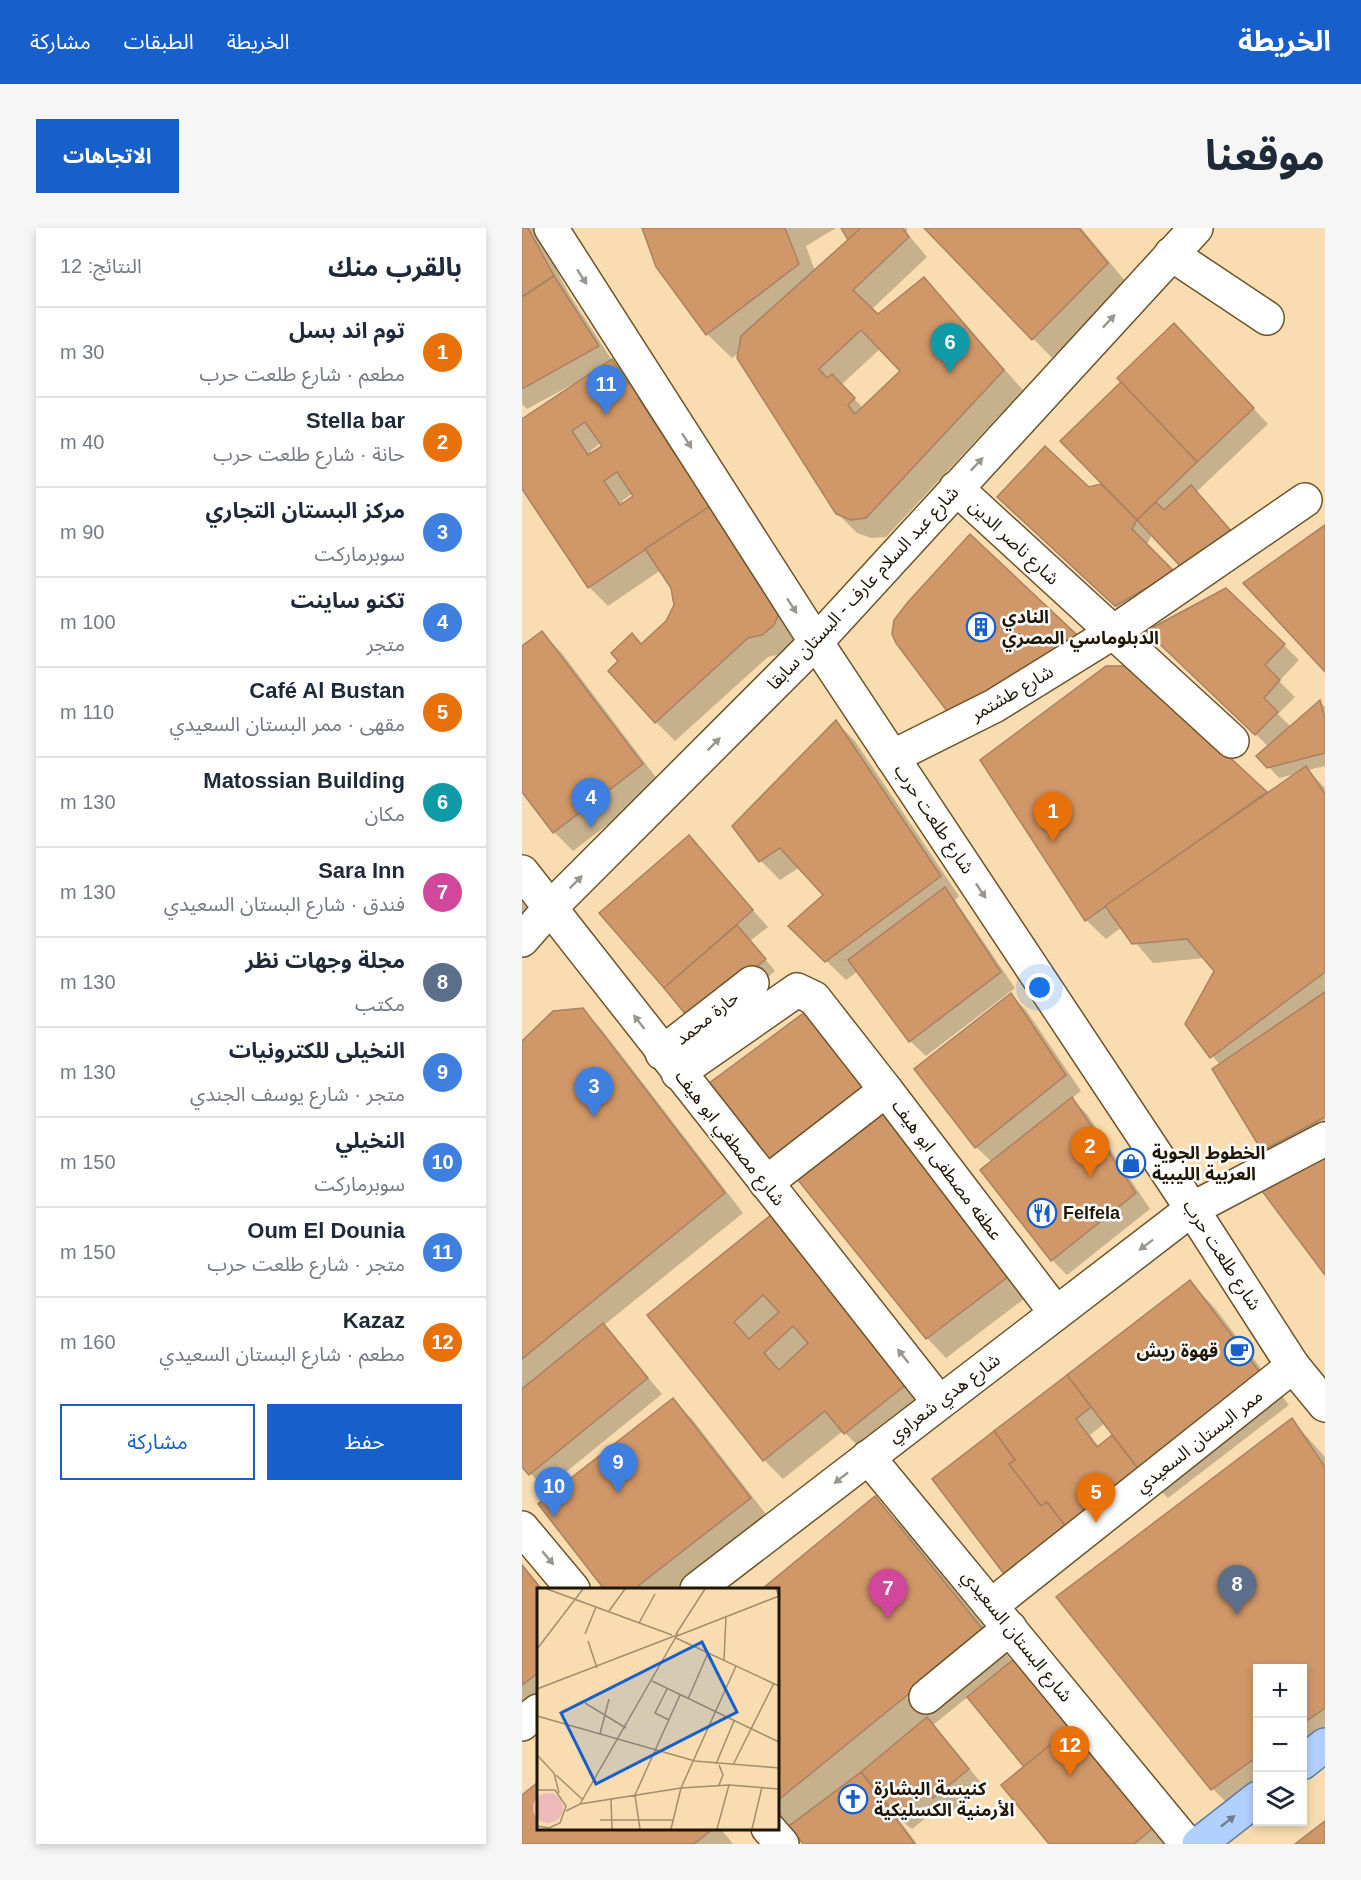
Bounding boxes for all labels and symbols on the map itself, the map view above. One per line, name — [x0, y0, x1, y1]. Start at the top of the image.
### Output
one-way arrow — [576, 269, 587, 285]
one-way arrow — [1102, 314, 1115, 329]
pin: 6 — [930, 324, 970, 373]
pin: 11 — [586, 366, 626, 415]
one-way arrow — [682, 433, 693, 450]
one-way arrow — [970, 457, 984, 472]
street label: شارع عبد السلام عارف - البستان سابقا — [763, 482, 966, 697]
street label: شارع ناصر الدين — [962, 495, 1063, 592]
one-way arrow — [787, 598, 798, 614]
place label: النادي الدبلوماسي المصري — [1002, 607, 1159, 652]
building icon: النادي الدبلوماسي المصري — [965, 611, 997, 643]
street label: شارع طشتمر — [966, 661, 1059, 729]
one-way arrow — [706, 737, 720, 751]
street label: شارع طلعت حرب — [887, 761, 978, 880]
pin: 4 — [572, 778, 610, 828]
pin: 1 — [1034, 792, 1072, 842]
one-way arrow — [568, 875, 582, 889]
one-way arrow — [975, 883, 986, 899]
your location — [1025, 973, 1054, 1002]
street label: حارة محمد — [671, 987, 743, 1050]
one-way arrow — [633, 1014, 645, 1029]
street label: شارع مصطفي ابو هيف — [668, 1066, 789, 1212]
pin: 3 — [574, 1068, 614, 1117]
street label: عطفه مصطفى ابو هيف — [887, 1096, 1006, 1245]
pin: 2 — [1070, 1128, 1110, 1177]
place label: الخطوط الجوية العربية الليبية — [1152, 1143, 1265, 1185]
shop icon: الخطوط الجوية العربية الليبية — [1115, 1147, 1147, 1179]
street label: شارع طلعت حرب — [1176, 1196, 1265, 1316]
restaurant icon: Felfela — [1026, 1197, 1058, 1229]
place label: Felfela — [1063, 1203, 1121, 1223]
one-way arrow — [1138, 1238, 1153, 1250]
cafe icon: قهوة ريش — [1223, 1335, 1255, 1367]
place label: قهوة ريش — [1137, 1341, 1218, 1362]
one-way arrow — [896, 1348, 909, 1364]
street label: شارع هدي شعراوي — [884, 1349, 1006, 1450]
street label: ممر البستان السعيدي — [1132, 1385, 1268, 1499]
pin: 9 — [598, 1444, 638, 1493]
pin: 10 — [534, 1468, 573, 1517]
one-way arrow — [833, 1472, 849, 1484]
pin: 5 — [1076, 1474, 1116, 1523]
one-way arrow — [541, 1550, 554, 1566]
street label: شارع البستان السعيدي — [955, 1566, 1076, 1708]
pin: 8 — [1218, 1566, 1256, 1615]
pin: 7 — [868, 1570, 908, 1619]
inset map — [537, 1588, 778, 1829]
pin: 12 — [1050, 1726, 1090, 1776]
place label: كنيسة البشارة الأرمنية الكسليكية — [874, 1779, 1015, 1821]
church icon: كنيسة البشارة الأرمنية الكسليكية — [837, 1783, 869, 1815]
one-way arrow — [1221, 1816, 1236, 1828]

